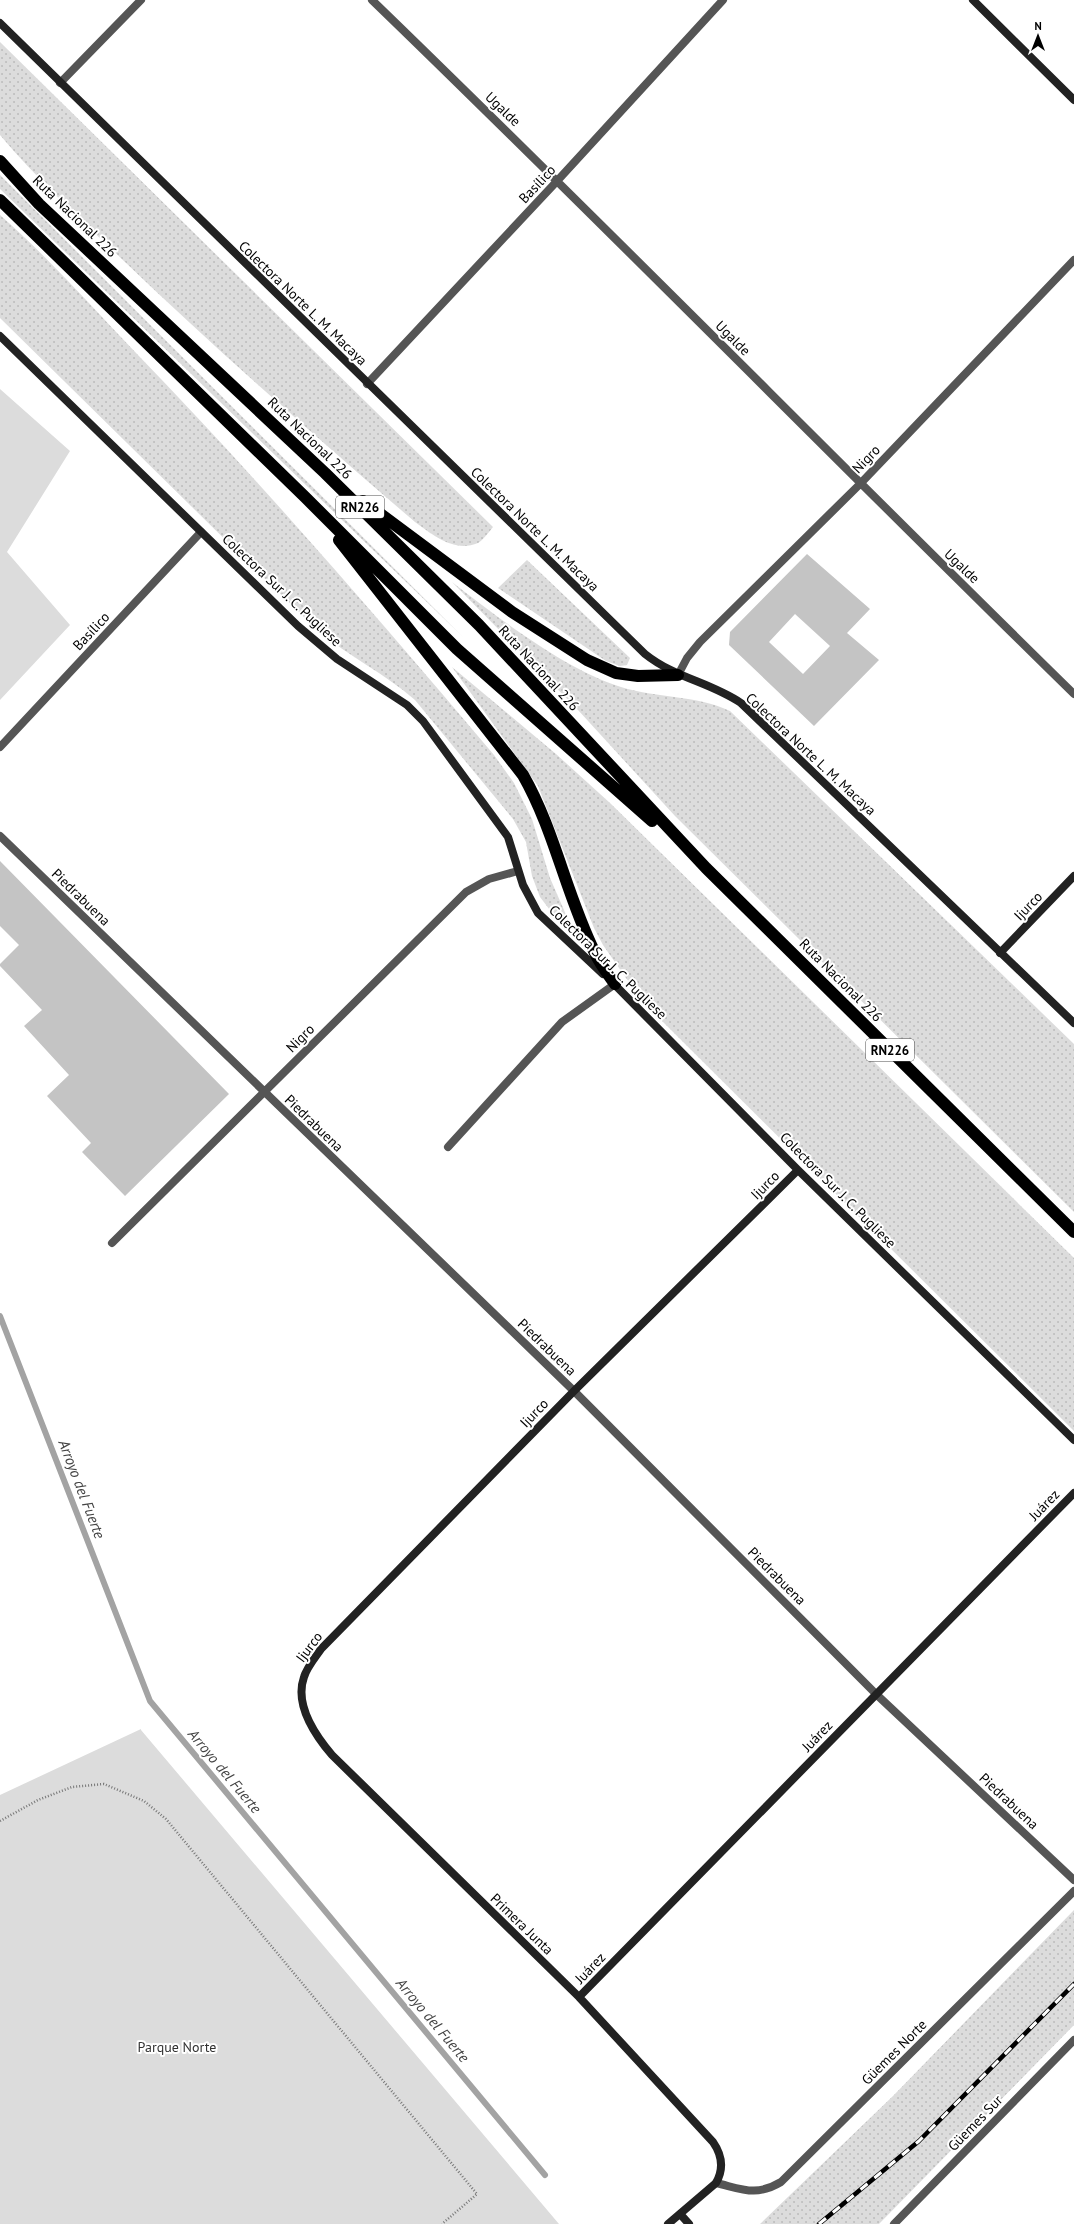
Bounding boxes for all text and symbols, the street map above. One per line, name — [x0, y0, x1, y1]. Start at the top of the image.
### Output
north arrow — [1018, 16, 1058, 56]
text: N — [1034, 19, 1042, 33]
street label: Ugalde — [482, 88, 524, 130]
street label: Basílico — [515, 161, 559, 207]
street label: Ruta Nacional 226 — [29, 171, 121, 261]
street label: Colectora Norte L. M. Macaya — [235, 237, 371, 369]
street label: Ugalde — [712, 317, 754, 359]
street label: Ruta Nacional 226 — [264, 393, 356, 483]
street label: Nigro — [848, 441, 884, 477]
street label: Colectora Norte L. M. Macaya — [467, 463, 603, 595]
road number: RN226 — [336, 496, 384, 518]
street label: Colectora Sur J. C. Pugliese — [218, 530, 346, 650]
street label: Ugalde — [941, 545, 983, 587]
street label: Basílico — [69, 608, 113, 654]
street label: Ruta Nacional 226 — [495, 621, 583, 715]
street label: Colectora Norte L. M. Macaya — [742, 689, 880, 819]
street label: Piedrabuena — [48, 865, 114, 929]
street label: Ijurco — [1010, 888, 1046, 924]
street label: Colectora Sur J. C. Pugliese — [545, 901, 671, 1023]
street label: Ruta Nacional 226 — [796, 935, 886, 1025]
street label: Nigro — [282, 1020, 318, 1056]
road number: RN226 — [866, 1039, 914, 1061]
street label: Piedrabuena — [281, 1091, 347, 1155]
street label: Colectora Sur J. C. Pugliese — [776, 1128, 900, 1252]
street label: Ijurco — [747, 1167, 783, 1203]
street label: Piedrabuena — [514, 1315, 580, 1379]
street label: Ijurco — [516, 1395, 552, 1431]
water label: Arroyo del Fuerte — [54, 1436, 110, 1541]
street label: Juárez — [1024, 1486, 1063, 1525]
street label: Piedrabuena — [744, 1543, 810, 1609]
street label: Ijurco — [292, 1628, 326, 1666]
street label: Juárez — [797, 1717, 836, 1756]
water label: Arroyo del Fuerte — [184, 1724, 266, 1817]
street label: Piedrabuena — [976, 1769, 1043, 1833]
street label: Primera Junta — [487, 1889, 557, 1959]
street label: Juárez — [570, 1949, 609, 1988]
water label: Arroyo del Fuerte — [392, 1973, 474, 2066]
street label: Güemes Norte — [858, 2016, 930, 2088]
park label: Parque Norte — [138, 2038, 216, 2056]
street label: Güemes Sur — [944, 2091, 1006, 2155]

